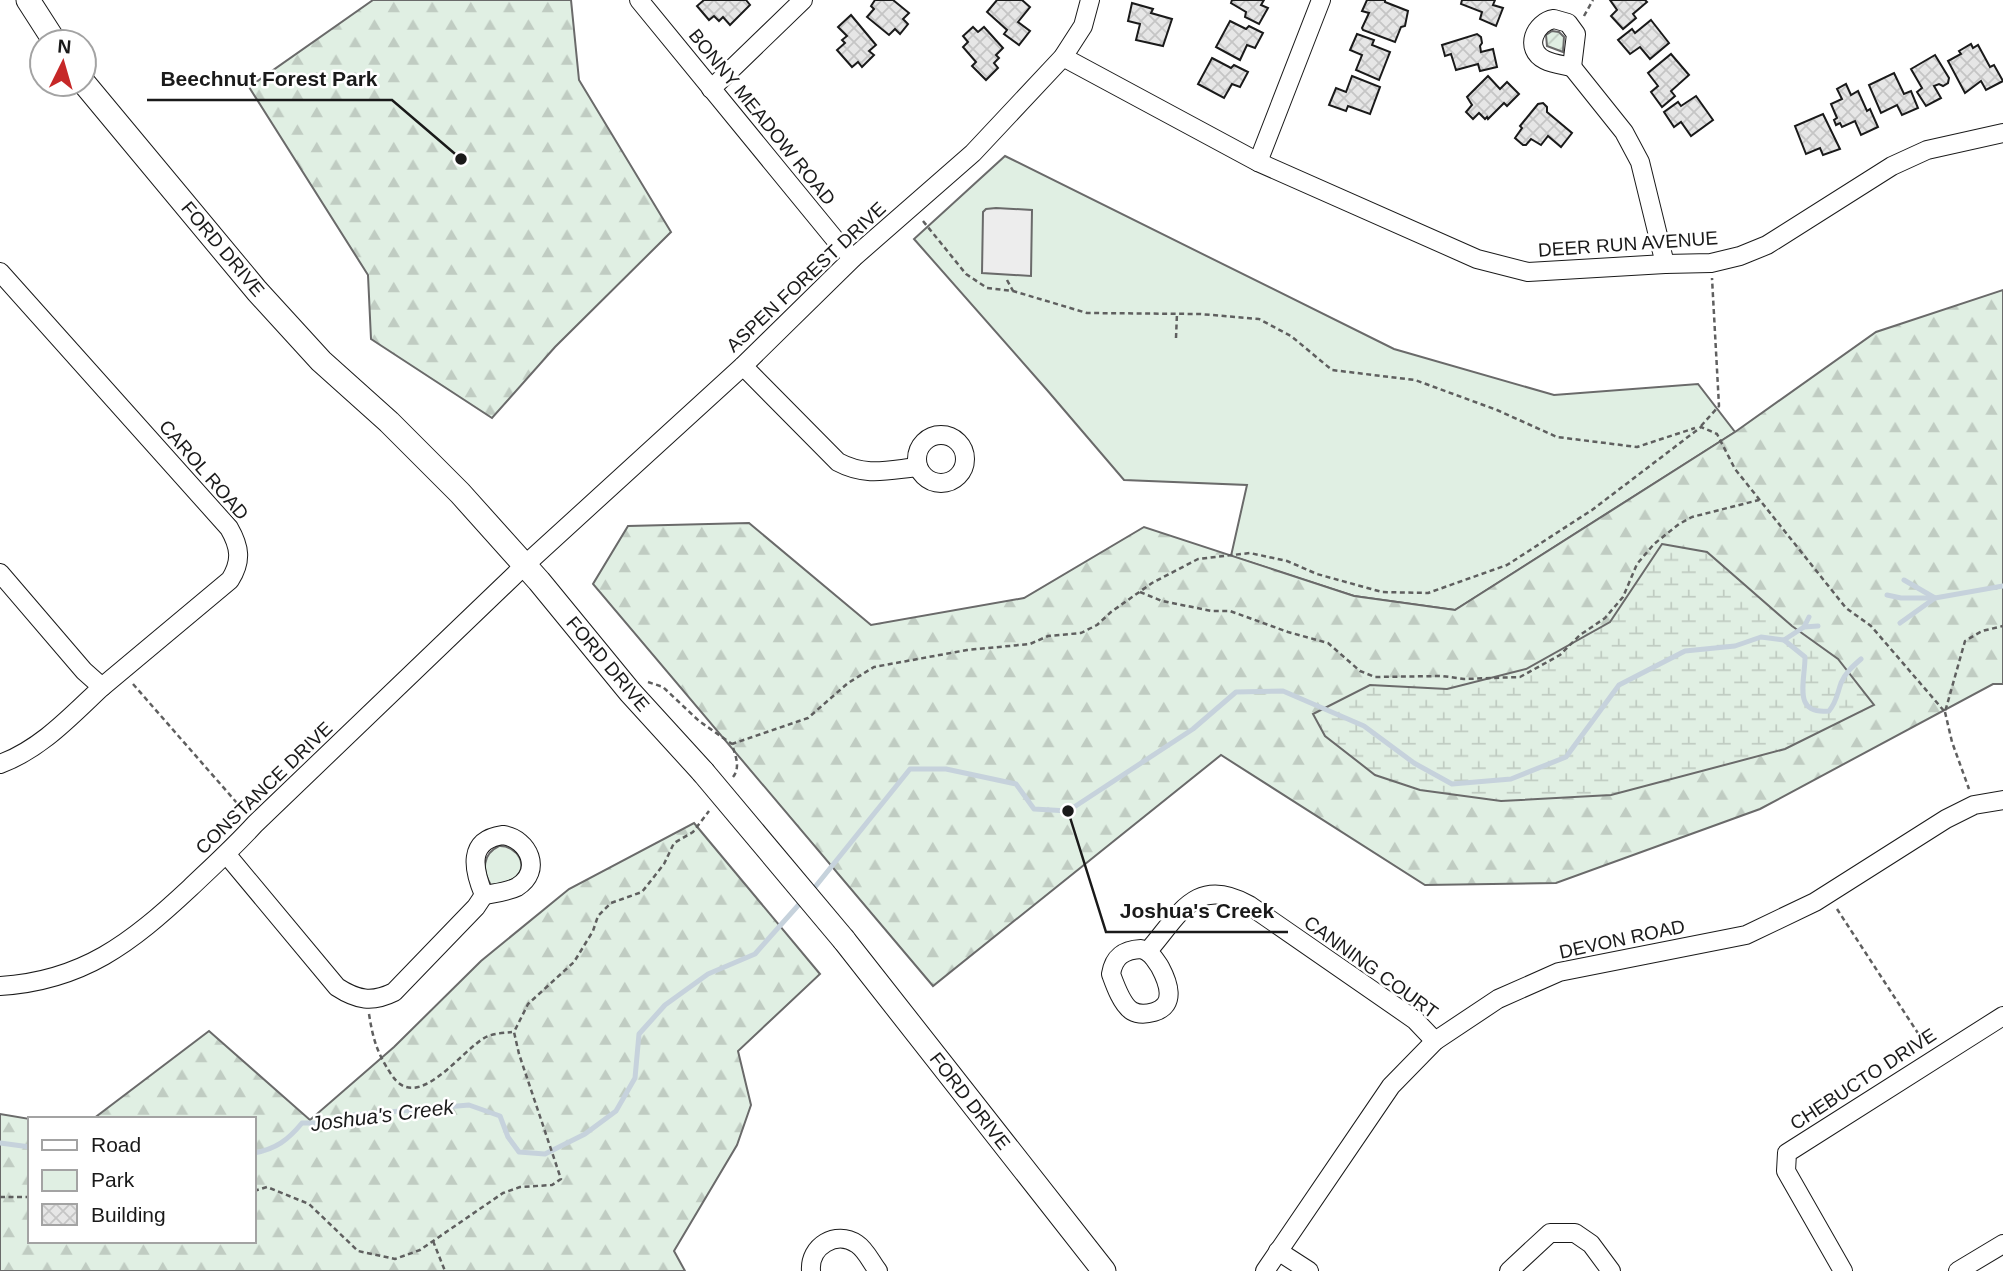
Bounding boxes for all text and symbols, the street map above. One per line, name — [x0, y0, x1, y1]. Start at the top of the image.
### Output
street label: BONNY MEADOW ROAD — [685, 25, 839, 209]
north arrow — [28, 28, 98, 98]
text: N — [57, 36, 72, 58]
callout: Beechnut Forest Park — [147, 58, 392, 100]
text: Beechnut Forest Park — [160, 67, 378, 90]
street label: FORD DRIVE — [177, 197, 269, 301]
street label: ASPEN FOREST DRIVE — [722, 198, 890, 356]
street label: DEER RUN AVENUE — [1537, 227, 1719, 261]
street label: CAROL ROAD — [155, 416, 253, 524]
street label: FORD DRIVE — [562, 612, 654, 716]
street label: CONSTANCE DRIVE — [192, 717, 336, 859]
callout: Joshua's Creek — [1106, 890, 1288, 932]
text: Joshua's Creek — [1120, 899, 1275, 922]
street label: CANNING COURT — [1300, 911, 1442, 1023]
street label: DEVON ROAD — [1557, 915, 1687, 963]
street label: CHEBUCTO DRIVE — [1786, 1024, 1940, 1134]
street label: FORD DRIVE — [926, 1048, 1014, 1154]
water label: Joshua's Creek — [308, 1095, 456, 1135]
legend — [28, 1117, 256, 1243]
text: Road — [91, 1133, 141, 1156]
text: Park — [91, 1168, 135, 1191]
text: Building — [91, 1203, 166, 1226]

